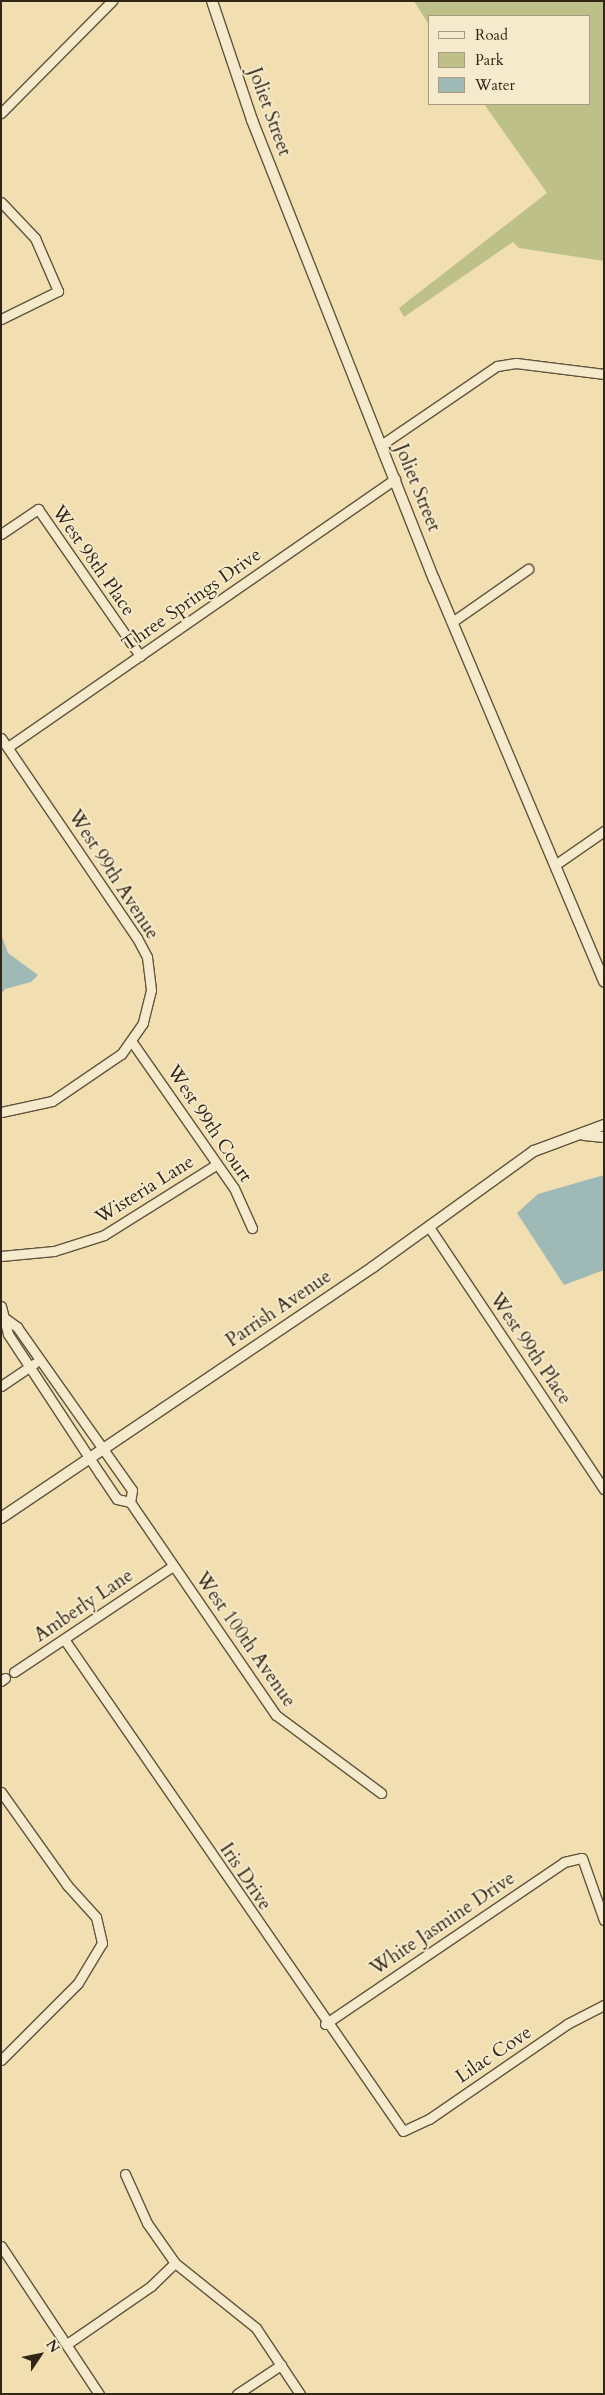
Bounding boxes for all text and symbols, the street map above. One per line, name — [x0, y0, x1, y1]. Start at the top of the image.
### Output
legend — [428, 15, 590, 105]
text: Road — [475, 25, 508, 45]
text: Park — [475, 50, 504, 70]
street label: Joliet Street — [243, 65, 295, 159]
text: Water — [475, 75, 515, 95]
street label: Joliet Street — [389, 441, 445, 535]
street label: West 98th Place — [46, 501, 140, 621]
street label: Three Springs Drive — [118, 544, 266, 656]
street label: West 99th Avenue — [63, 806, 163, 944]
street label: West 99th Court — [161, 1061, 257, 1187]
street label: Wisteria Lane — [91, 1151, 199, 1229]
street label: Parrish Avenue — [222, 1265, 336, 1353]
street label: West 99th Place — [484, 1289, 576, 1409]
street label: Amberly Lane — [30, 1565, 138, 1647]
street label: West 100th Avenue — [190, 1568, 300, 1712]
street label: Iris Drive — [214, 1839, 276, 1915]
street label: White Jasmine Drive — [366, 1867, 520, 1981]
street label: Lilac Cove — [452, 2021, 536, 2089]
north arrow — [15, 2330, 65, 2380]
text: N — [42, 2336, 64, 2357]

